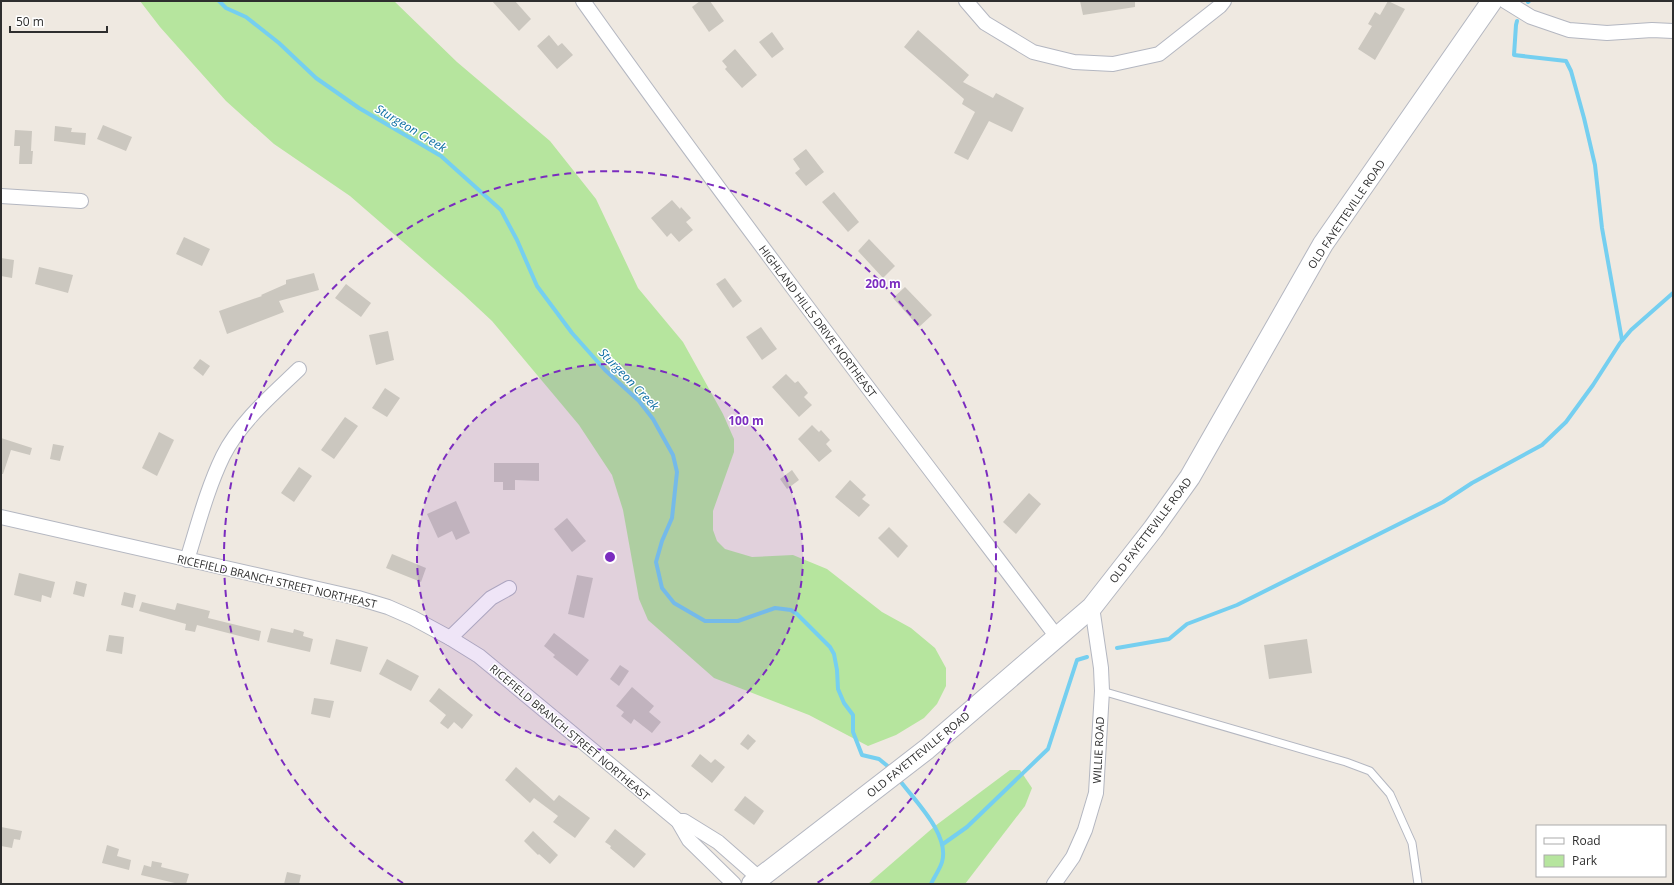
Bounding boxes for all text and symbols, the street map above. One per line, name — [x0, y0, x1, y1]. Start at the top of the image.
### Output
scale bar — [10, 8, 107, 34]
text: 50 m — [16, 13, 44, 30]
water label: Sturgeon Creek — [372, 100, 451, 157]
street label: OLD FAYETTEVILLE ROAD — [1304, 156, 1388, 272]
street label: HIGHLAND HILLS DRIVE NORTHEAST — [756, 242, 880, 400]
text: 200 m — [865, 275, 901, 292]
water label: Sturgeon Creek — [595, 344, 664, 415]
text: 100 m — [728, 412, 764, 429]
street label: OLD FAYETTEVILLE ROAD — [1105, 474, 1195, 586]
centre of rings — [603, 550, 617, 564]
street label: RICEFIELD BRANCH STREET NORTHEAST — [176, 551, 378, 611]
street label: RICEFIELD BRANCH STREET NORTHEAST — [487, 661, 653, 803]
street label: OLD FAYETTEVILLE ROAD — [863, 708, 973, 800]
street label: WILLIE ROAD — [1089, 716, 1107, 784]
legend — [1536, 825, 1666, 877]
text: Road — [1572, 832, 1601, 849]
text: Park — [1572, 852, 1598, 869]

